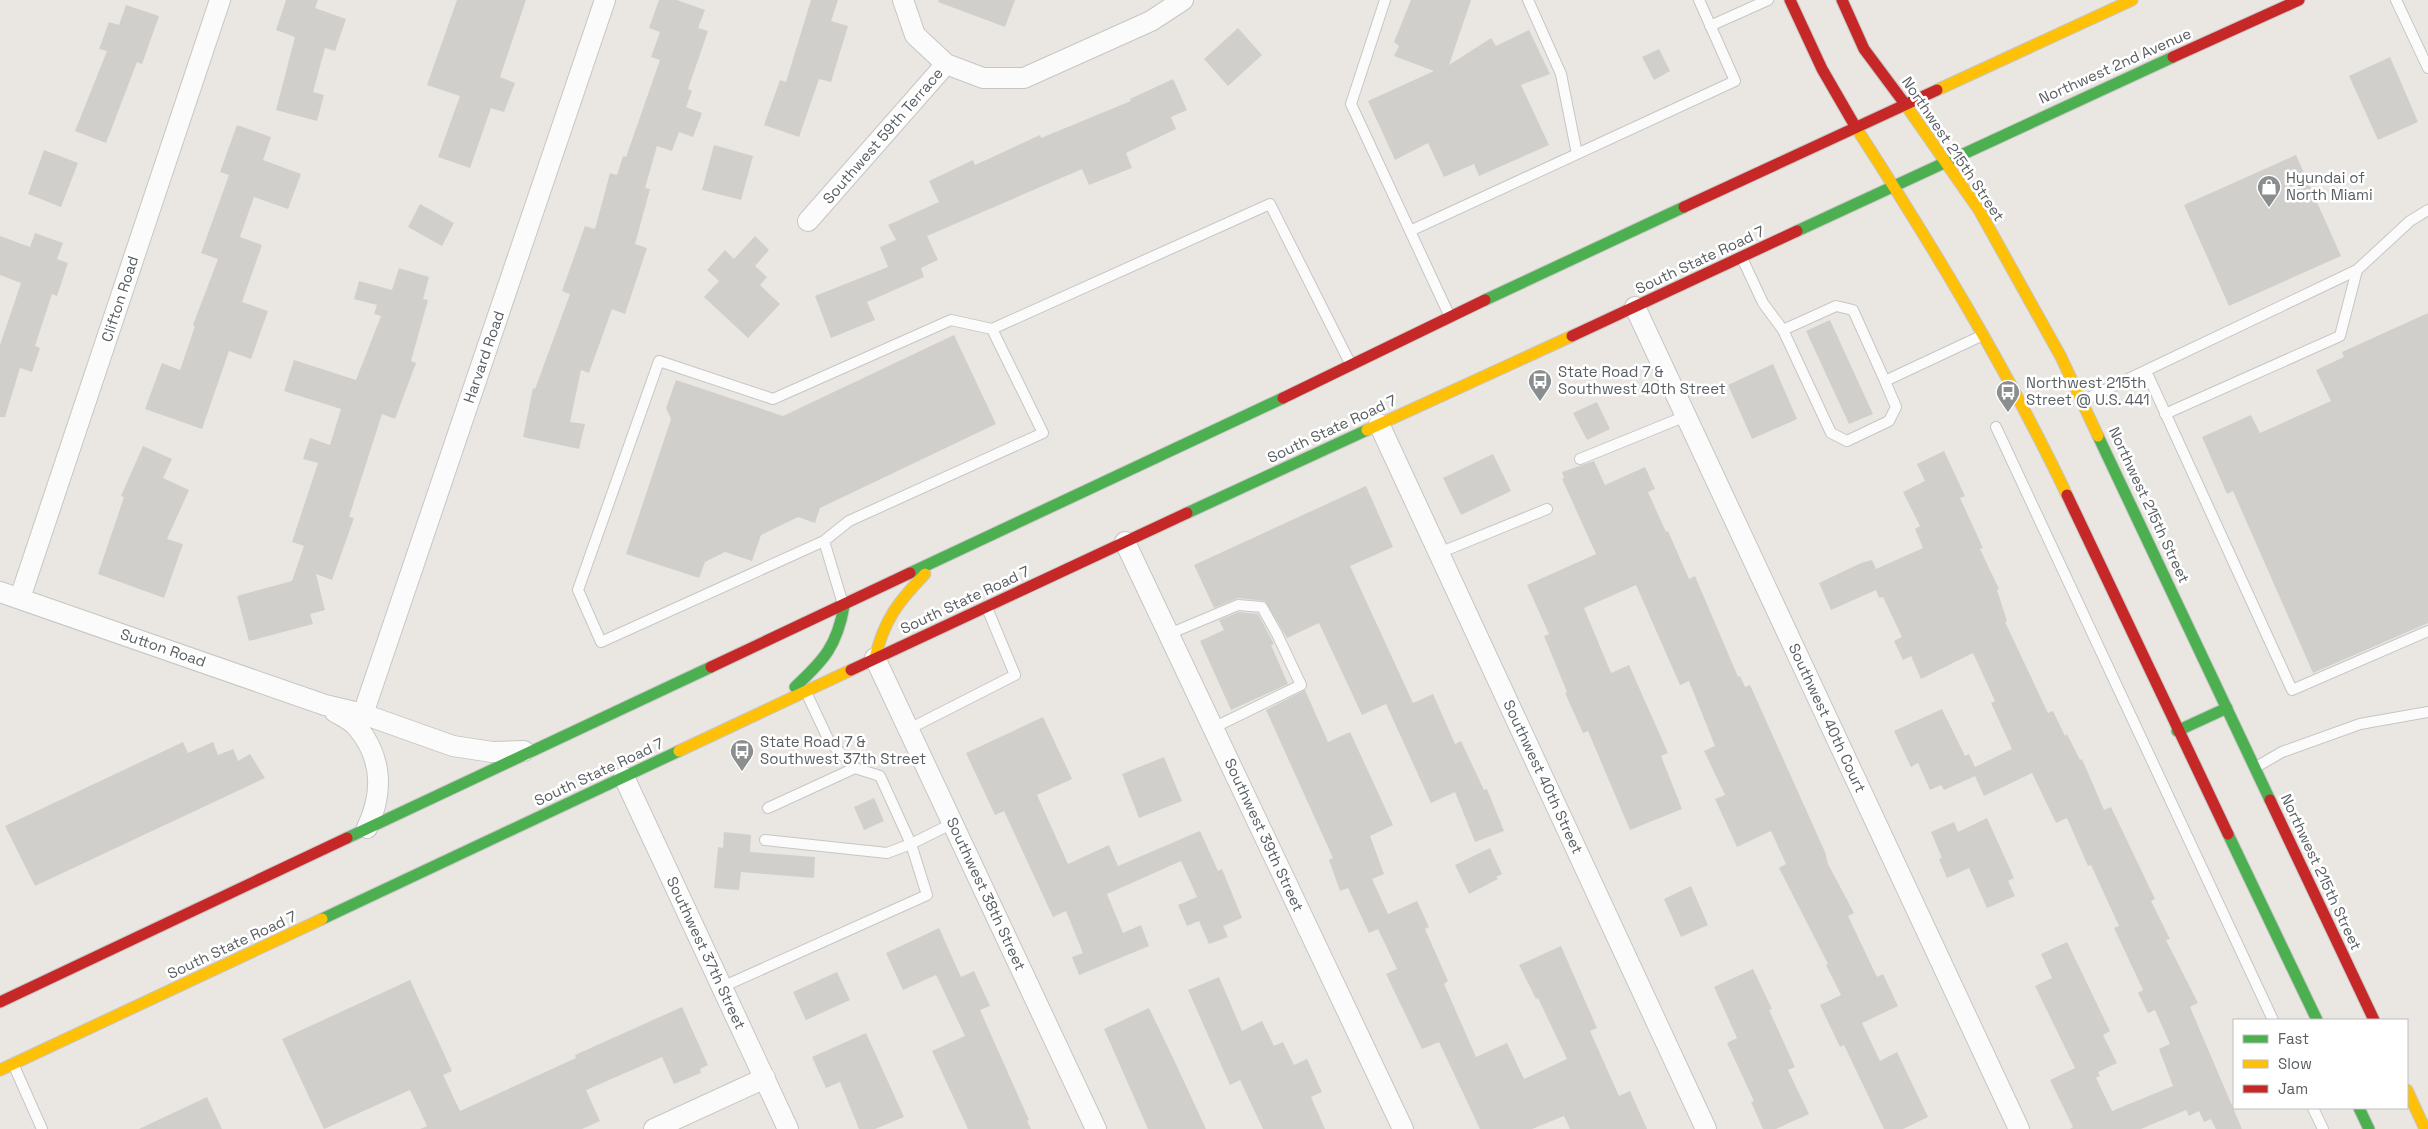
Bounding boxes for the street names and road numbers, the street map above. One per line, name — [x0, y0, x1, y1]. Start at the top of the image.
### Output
street label: Northwest 2nd Avenue — [2036, 23, 2194, 108]
street label: Southwest 59th Terrace — [818, 64, 947, 208]
street label: Northwest 215th Street — [1898, 73, 2009, 225]
street label: South State Road 7 — [1632, 221, 1767, 298]
street label: Clifton Road — [97, 254, 142, 344]
street label: Harvard Road — [459, 308, 508, 405]
street label: South State Road 7 — [1264, 390, 1399, 467]
street label: Northwest 215th Street — [2105, 424, 2194, 586]
street label: South State Road 7 — [897, 561, 1032, 638]
street label: Sutton Road — [118, 624, 208, 671]
street label: Southwest 40th Court — [1785, 640, 1870, 796]
street label: Southwest 40th Street — [1499, 697, 1588, 857]
street label: South State Road 7 — [531, 733, 666, 810]
street label: Southwest 39th Street — [1221, 755, 1308, 915]
street label: Northwest 215th Street — [2277, 791, 2366, 953]
street label: Southwest 38th Street — [943, 814, 1030, 974]
street label: Southwest 37th Street — [663, 873, 750, 1032]
street label: South State Road 7 — [164, 906, 299, 983]

